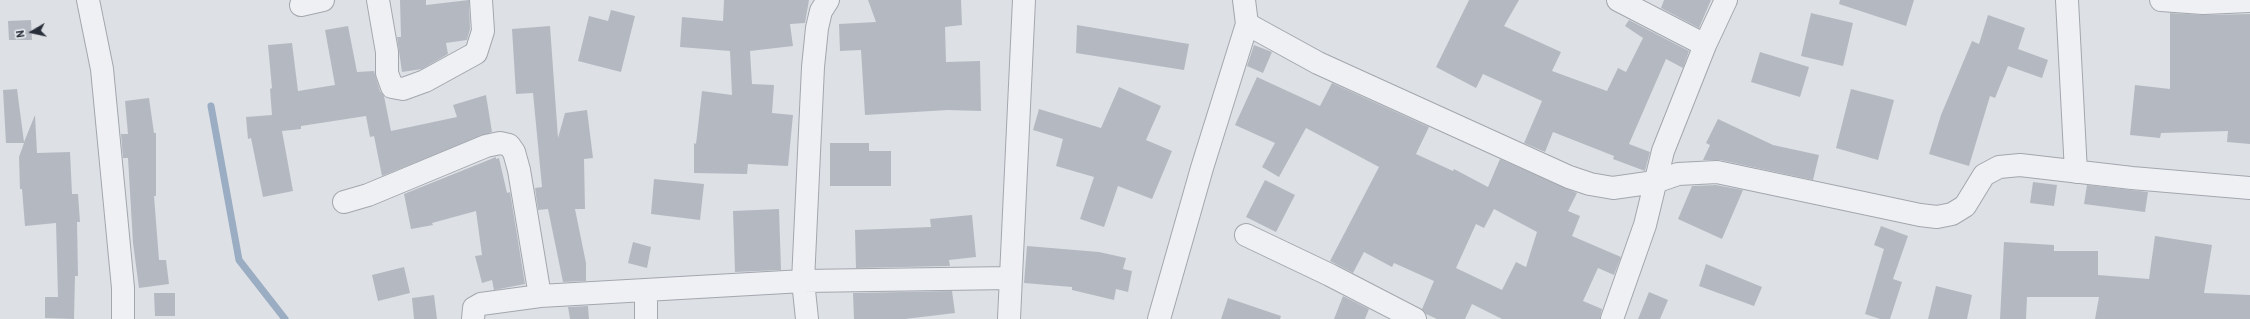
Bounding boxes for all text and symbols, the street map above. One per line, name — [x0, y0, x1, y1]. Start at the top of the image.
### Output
north arrow — [12, 12, 52, 52]
text: N — [13, 29, 27, 39]

